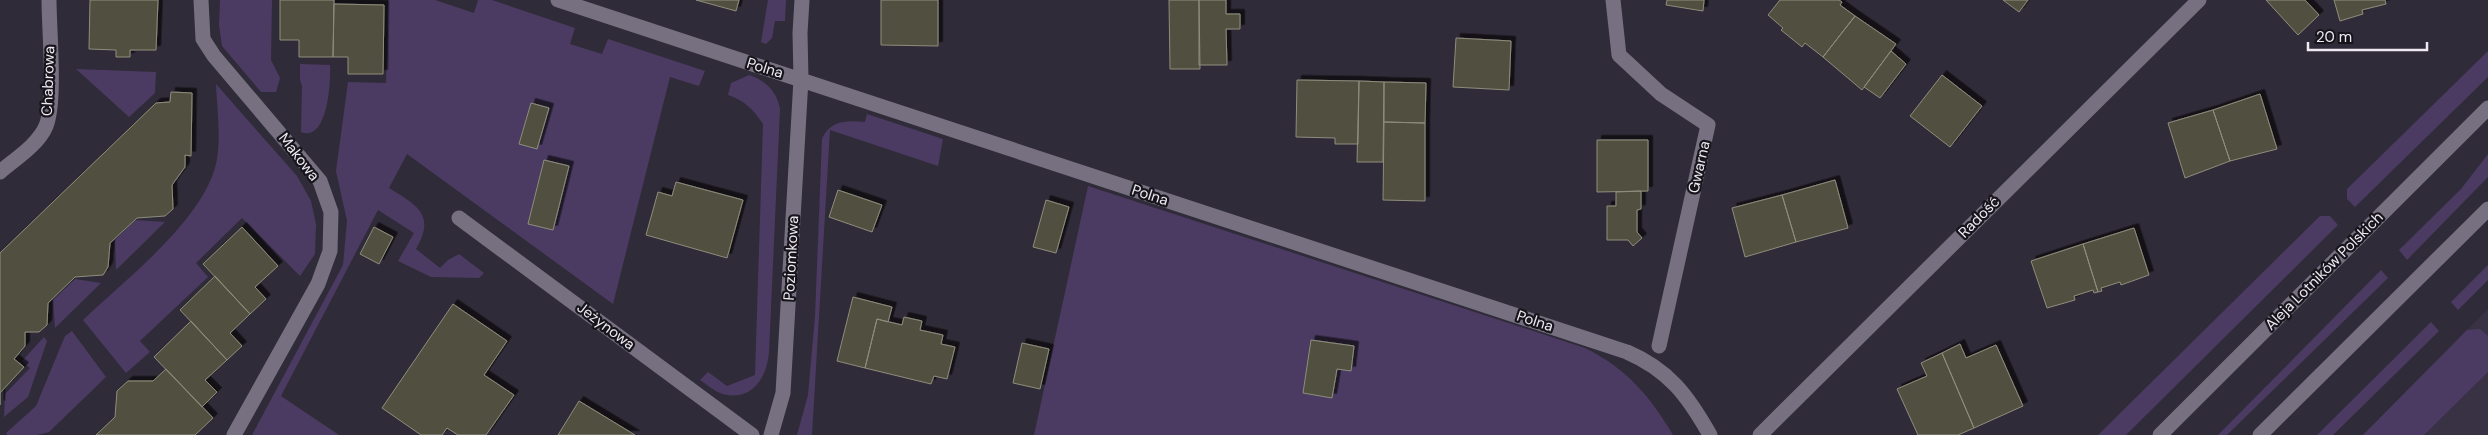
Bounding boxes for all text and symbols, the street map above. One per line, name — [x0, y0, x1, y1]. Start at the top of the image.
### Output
scale bar — [2308, 20, 2427, 52]
text: 20 m — [2316, 27, 2352, 47]
street label: Chabrowa — [37, 46, 59, 116]
street label: Polna — [744, 53, 786, 83]
street label: Makowa — [274, 129, 324, 185]
street label: Gwarna — [1683, 139, 1715, 195]
street label: Polna — [1129, 180, 1171, 210]
street label: Radość — [1954, 192, 2004, 242]
street label: Aleja Lotników Polskich — [2261, 208, 2387, 334]
street label: Poziomkowa — [779, 215, 803, 301]
street label: Jeżynowa — [573, 298, 639, 354]
street label: Polna — [1514, 306, 1556, 336]

